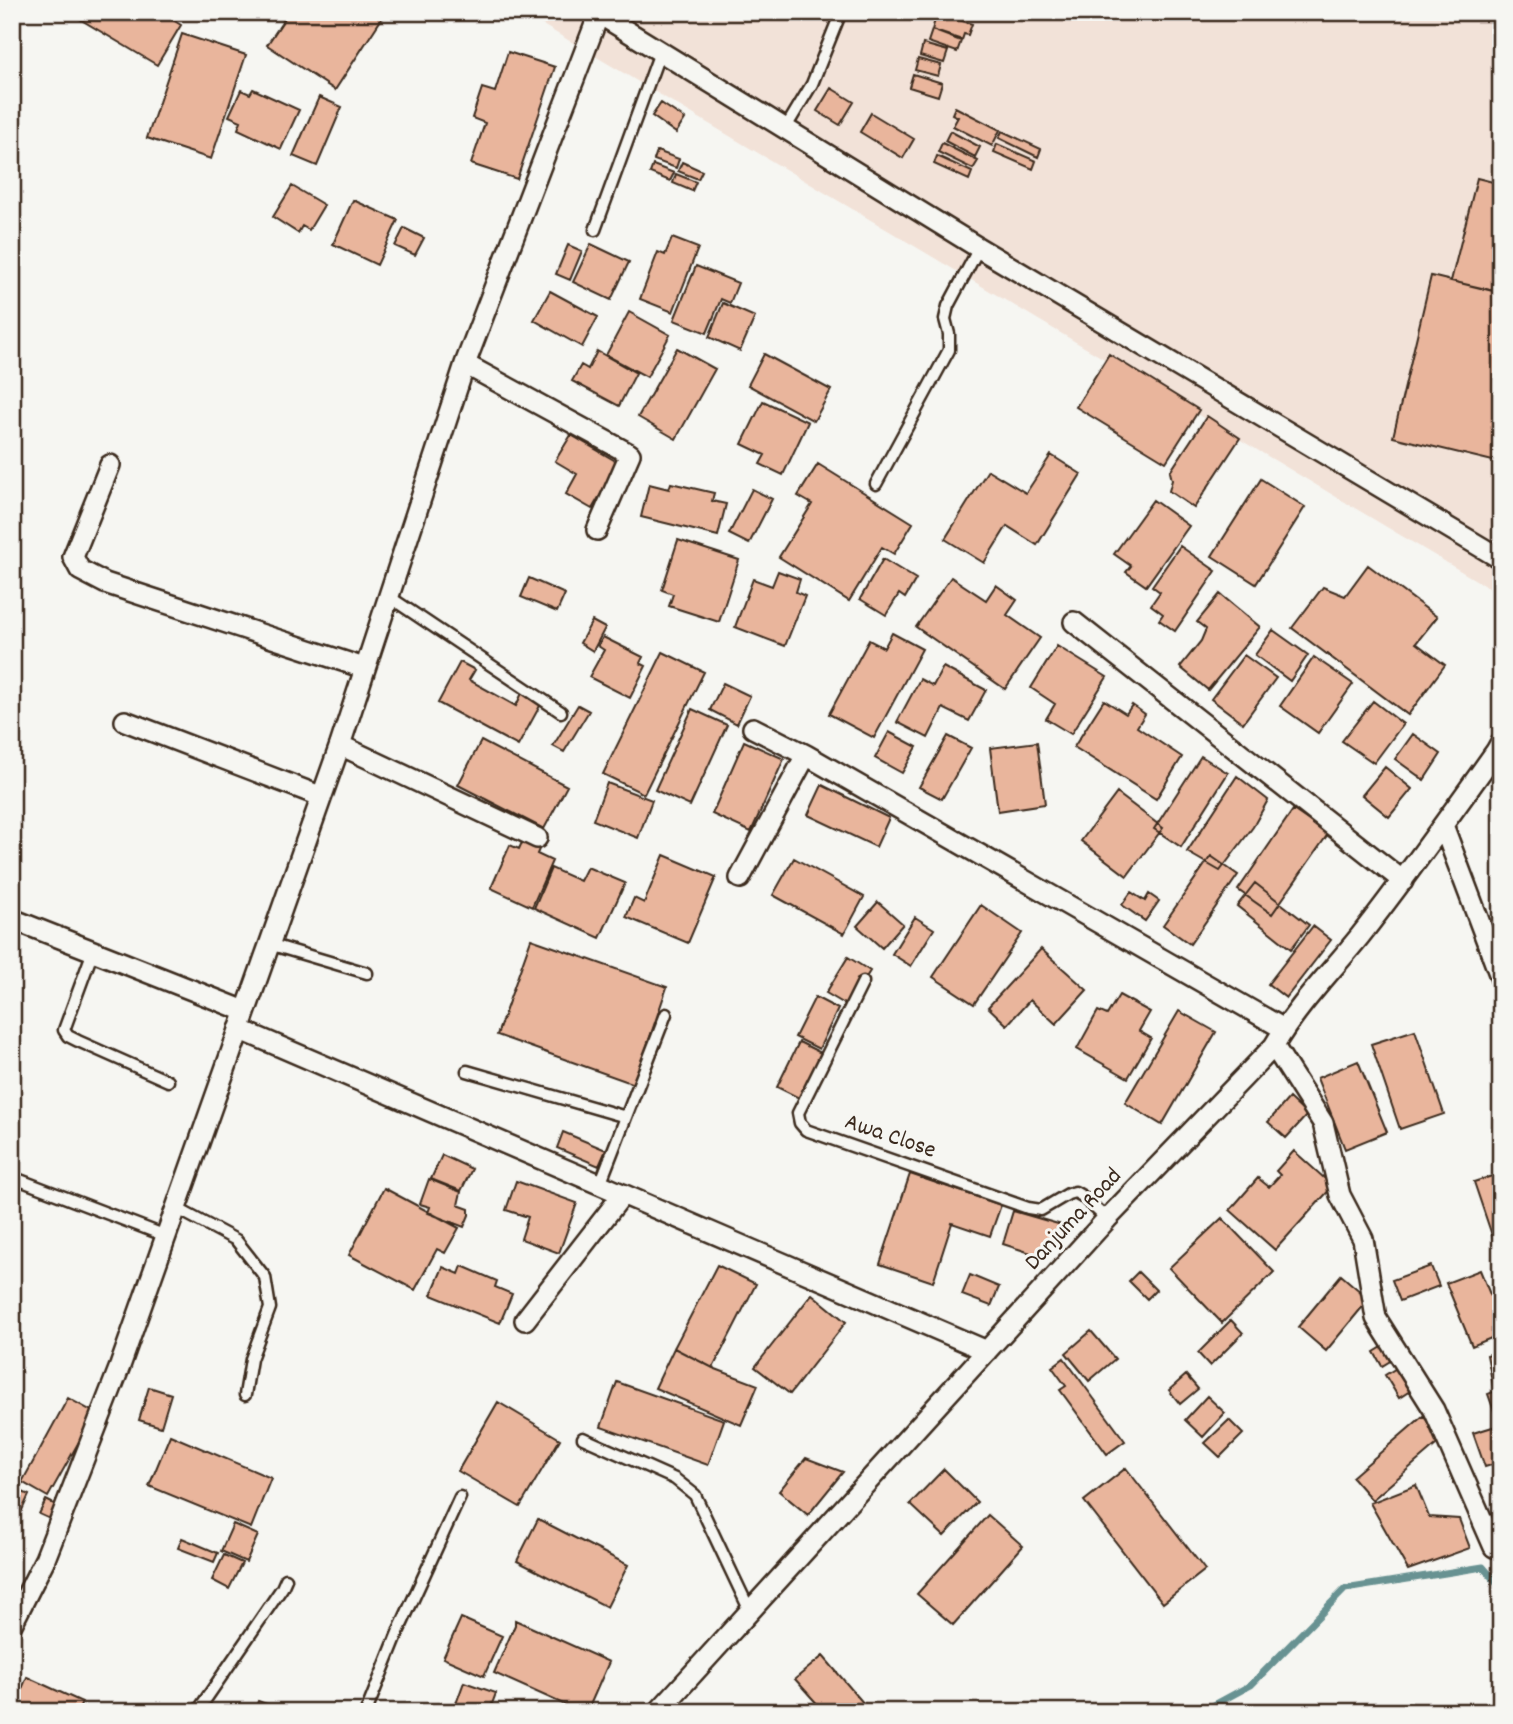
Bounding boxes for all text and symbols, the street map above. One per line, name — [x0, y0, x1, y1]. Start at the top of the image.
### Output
street label: Awa Close — [840, 1106, 940, 1168]
street label: Danjuma Road — [1017, 1161, 1131, 1279]

